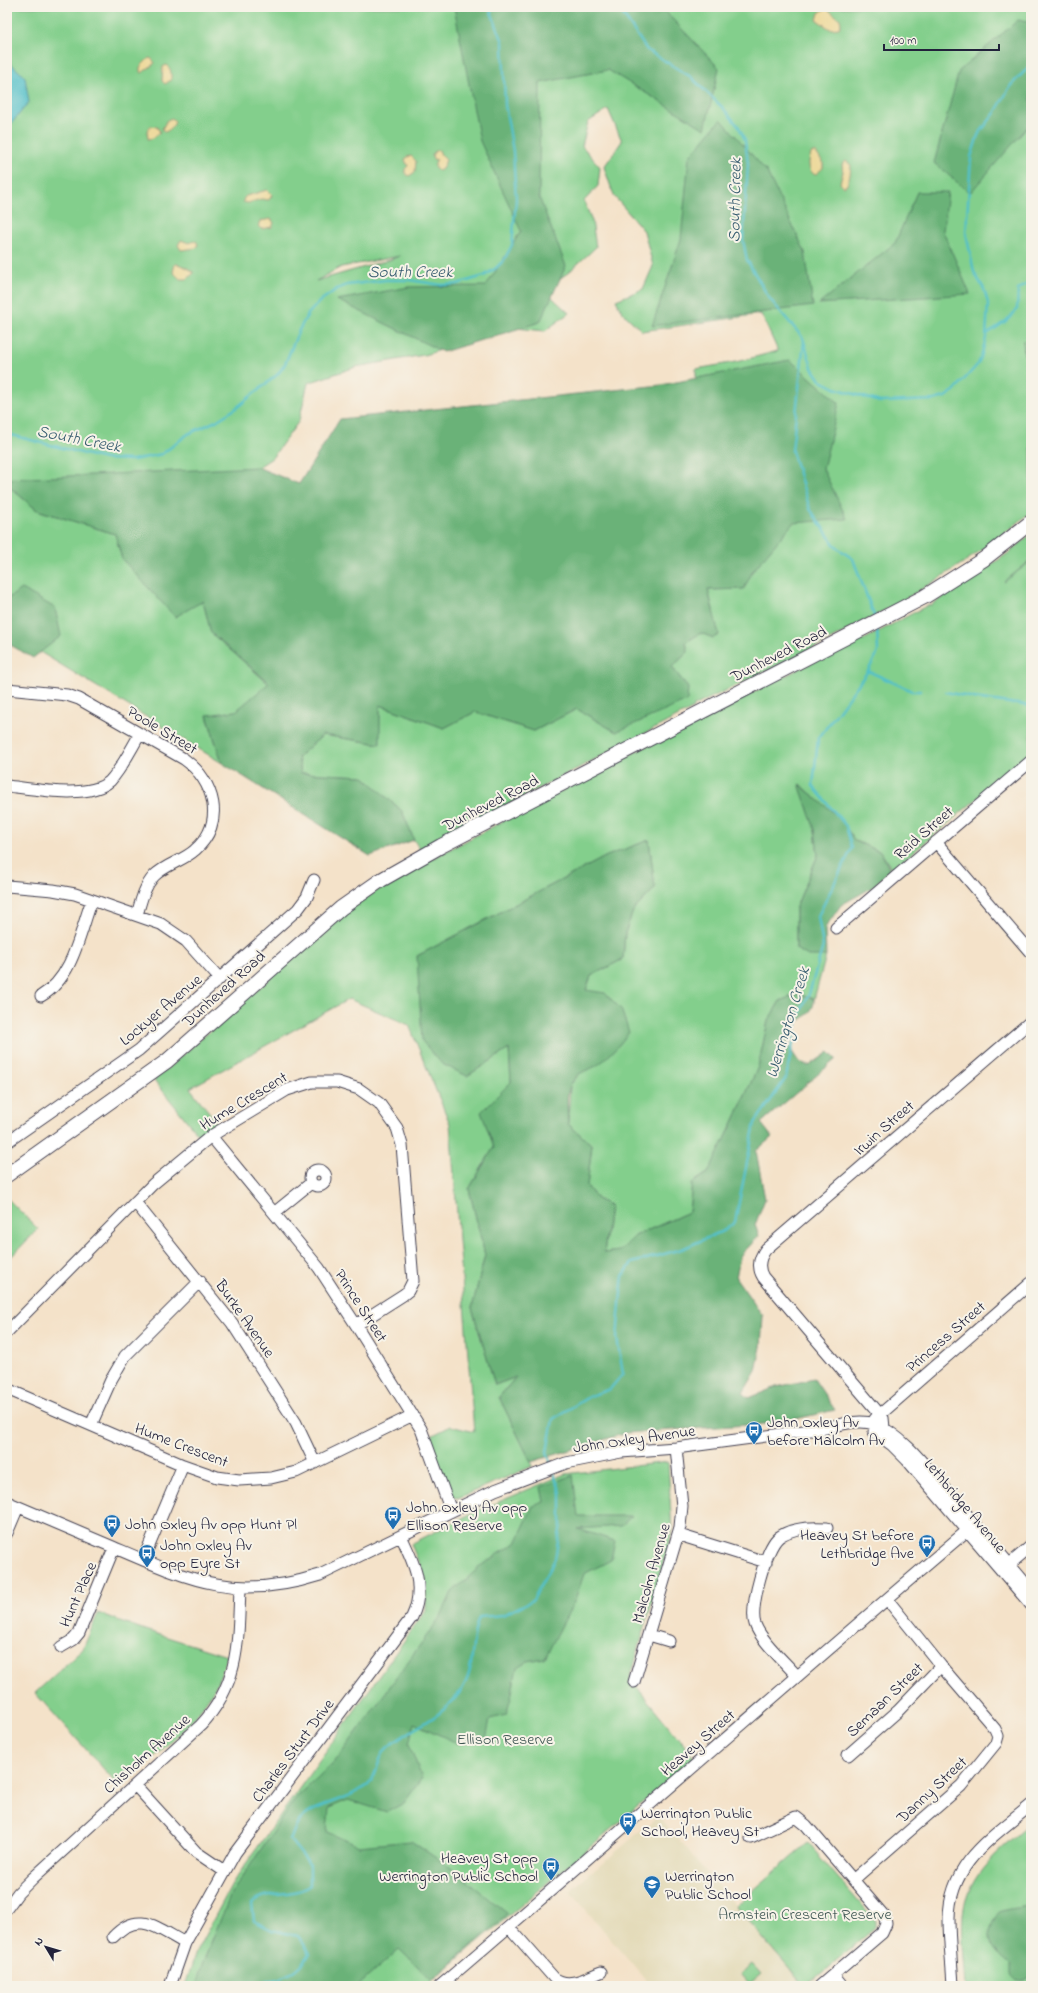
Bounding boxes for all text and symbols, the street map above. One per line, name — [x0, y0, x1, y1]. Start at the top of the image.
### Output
scale bar — [884, 26, 999, 52]
text: 100 m — [890, 32, 917, 50]
water label: South Creek — [722, 156, 749, 243]
water label: South Creek — [368, 260, 454, 285]
water label: South Creek — [35, 419, 124, 460]
street label: Dunheved Road — [726, 620, 831, 690]
street label: Poole Street — [122, 700, 202, 762]
street label: Dunheved Road — [438, 769, 543, 839]
street label: Reid Street — [889, 800, 960, 866]
street label: Dunheved Road — [177, 945, 271, 1034]
water label: Werrington Creek — [760, 962, 819, 1081]
street label: Lockyer Avenue — [115, 968, 208, 1052]
street label: Hume Crescent — [196, 1066, 293, 1137]
street label: Irwin Street — [848, 1095, 921, 1162]
street label: Prince Street — [328, 1265, 393, 1348]
street label: Burke Avenue — [208, 1274, 281, 1364]
street label: Princess Street — [901, 1296, 992, 1379]
place label: John Oxley Av before Malcolm Av — [767, 1411, 885, 1453]
street label: Hume Crescent — [131, 1417, 232, 1475]
street label: John Oxley Avenue — [571, 1419, 698, 1460]
bus stop icon: John Oxley Av before Malcolm Av — [744, 1420, 764, 1445]
street label: Lethbridge Avenue — [917, 1454, 1012, 1560]
place label: John Oxley Av opp Ellison Reserve — [406, 1496, 528, 1538]
bus stop icon: John Oxley Av opp Ellison Reserve — [383, 1505, 403, 1530]
bus stop icon: John Oxley Av opp Hunt Pl — [102, 1513, 122, 1538]
place label: John Oxley Av opp Hunt Pl — [125, 1513, 297, 1537]
street label: Malcolm Avenue — [626, 1520, 678, 1626]
place label: Heavey St before Lethbridge Ave — [800, 1524, 915, 1566]
bus stop icon: Heavey St before Lethbridge Ave — [917, 1533, 937, 1558]
place label: John Oxley Av opp Eyre St — [160, 1534, 252, 1576]
bus stop icon: John Oxley Av opp Eyre St — [137, 1543, 157, 1568]
street label: Hunt Place — [54, 1557, 104, 1631]
street label: Semaan Street — [841, 1657, 930, 1744]
street label: Charles Sturt Drive — [247, 1694, 341, 1808]
street label: Heavey Street — [656, 1704, 741, 1783]
street label: Chisholm Avenue — [99, 1708, 197, 1800]
park label: Ellison Reserve — [457, 1728, 554, 1752]
street label: Danny Street — [891, 1751, 974, 1830]
place label: Werrington Public School, Heavey St — [641, 1802, 760, 1844]
bus stop icon: Werrington Public School, Heavey St — [618, 1811, 638, 1836]
place label: Heavey St opp Werrington Public School — [379, 1847, 538, 1889]
bus stop icon: Heavey St opp Werrington Public School — [541, 1856, 561, 1881]
place label: Werrington Public School — [665, 1865, 751, 1907]
school or university icon: Werrington Public School — [642, 1874, 662, 1899]
park label: Armstein Crescent Reserve — [718, 1903, 893, 1927]
north arrow — [26, 1927, 66, 1967]
text: N — [30, 1934, 48, 1949]

